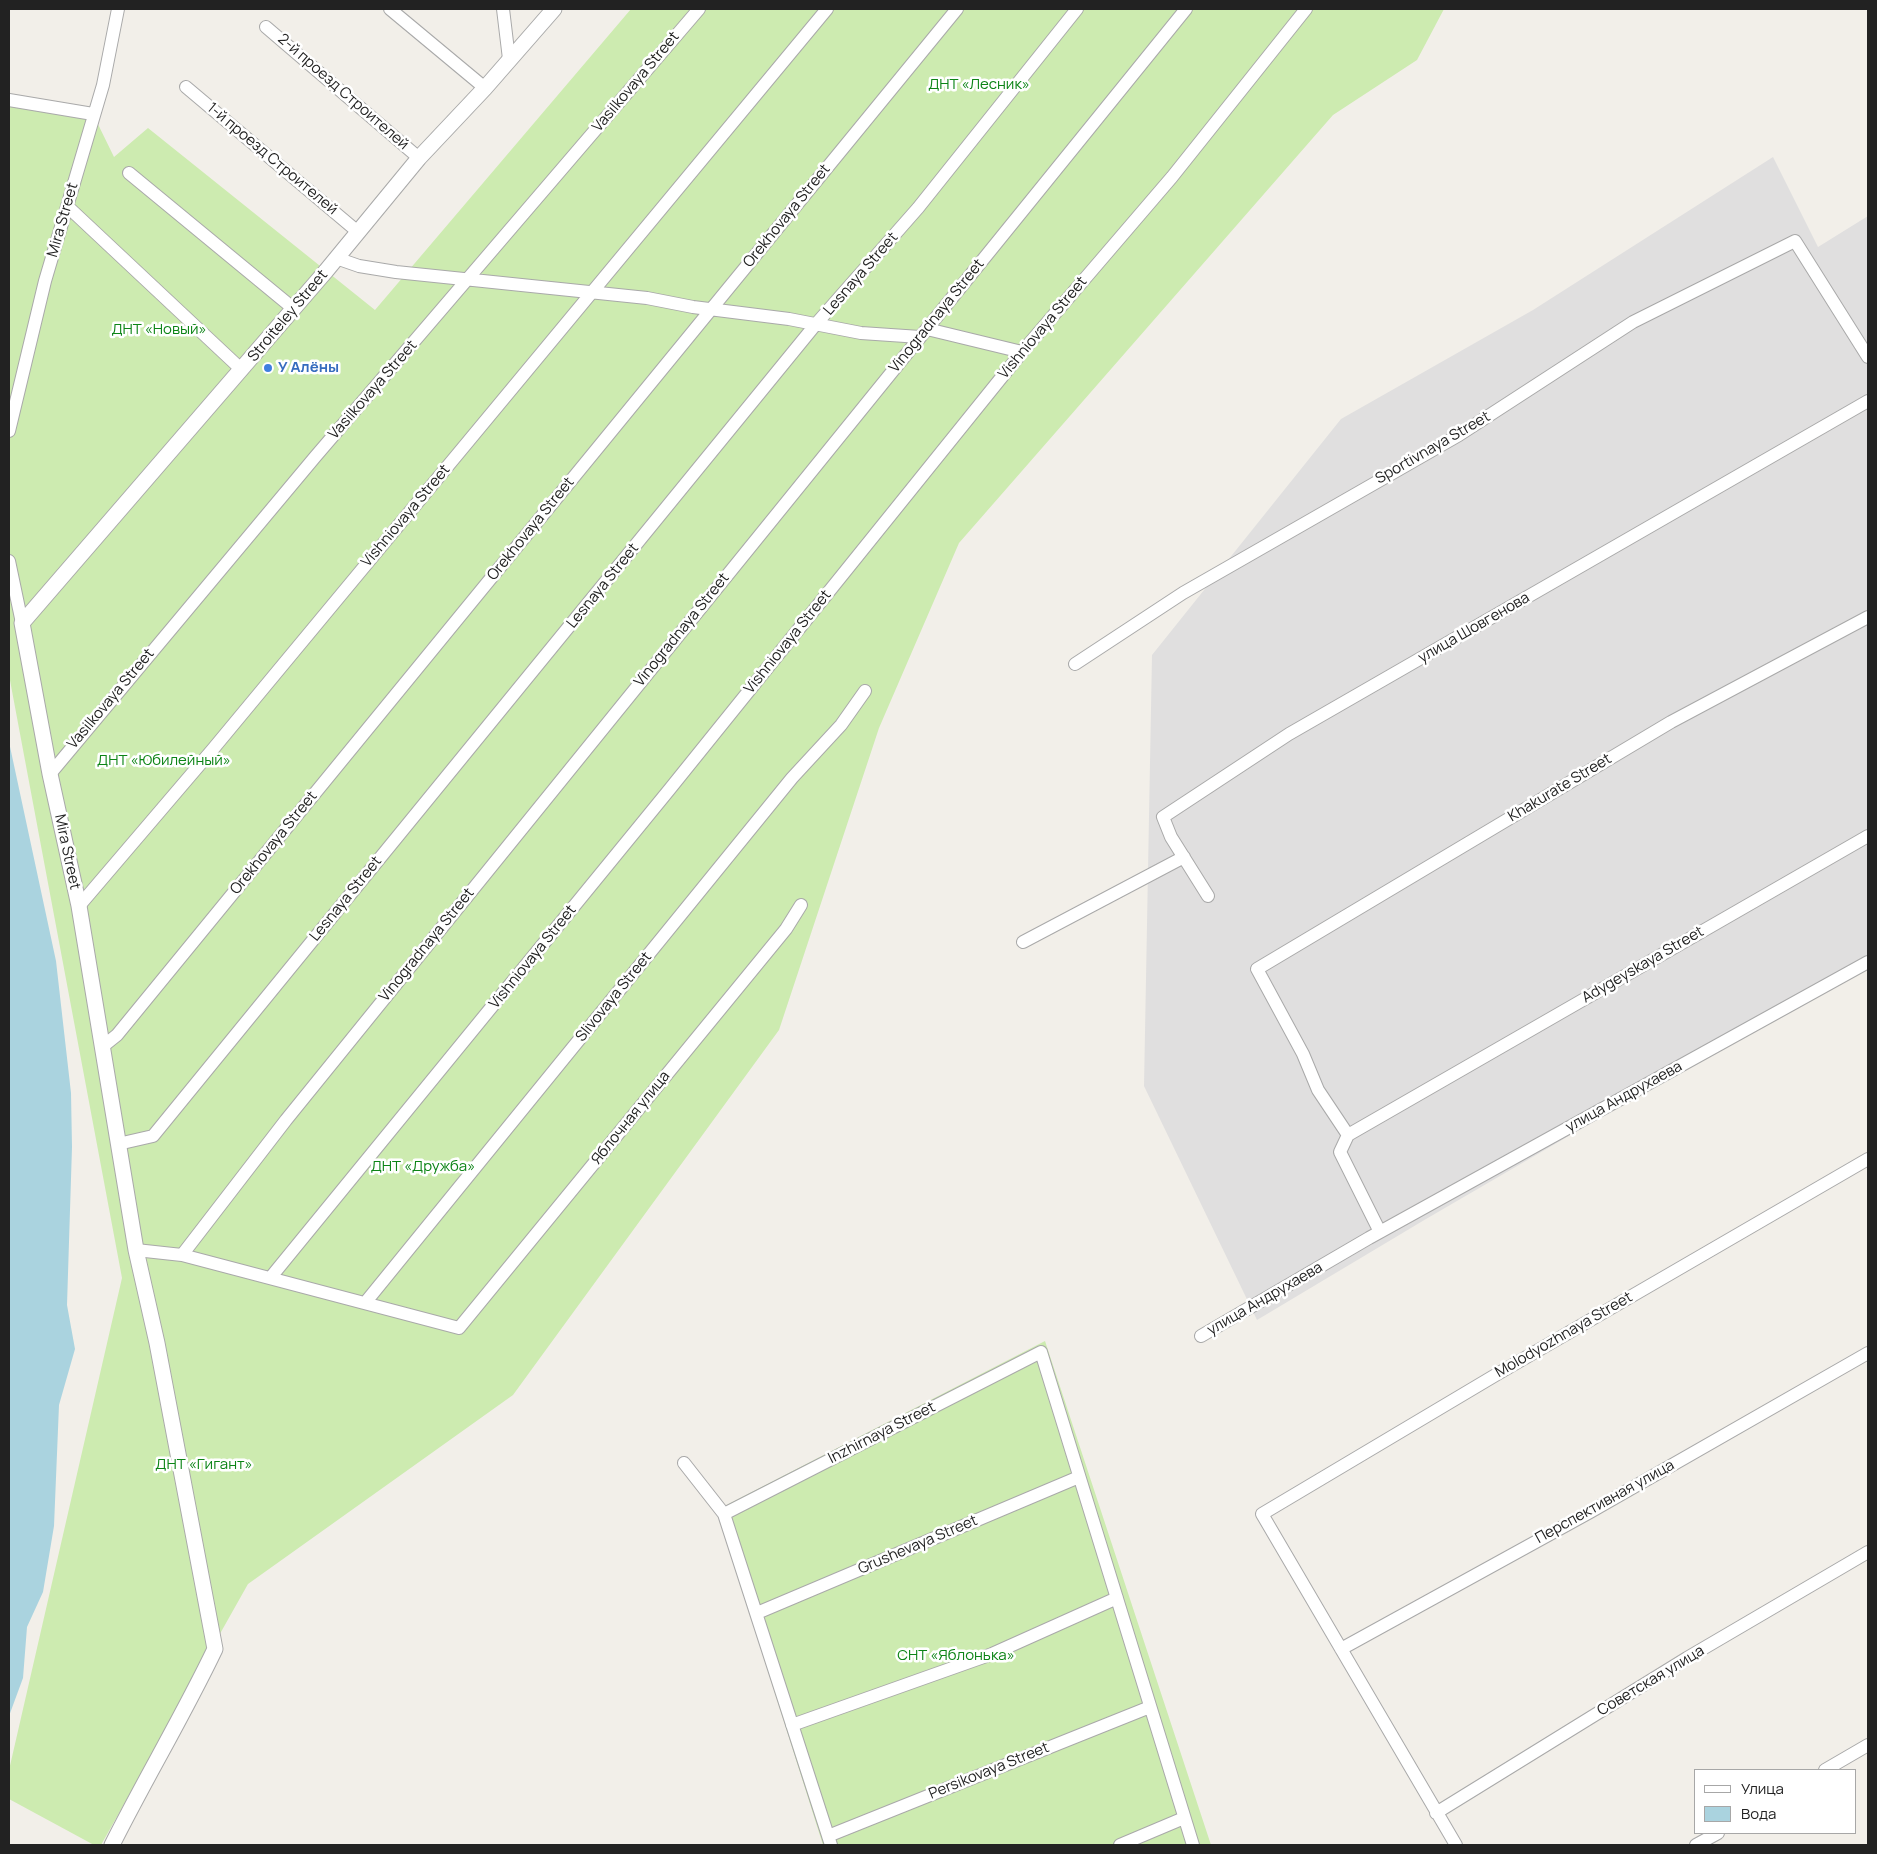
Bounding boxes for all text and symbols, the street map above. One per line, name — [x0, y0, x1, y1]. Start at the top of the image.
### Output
street label: Vasilkovaya Street — [589, 28, 683, 136]
street label: 2-й проезд Строителей — [274, 30, 412, 154]
park label: ДНТ «Лесник» — [928, 76, 1030, 94]
street label: 1-й проезд Строителей — [203, 99, 341, 219]
street label: Orekhovaya Street — [740, 161, 834, 271]
street label: Mira Street — [44, 181, 82, 259]
street label: Lesnaya Street — [820, 229, 902, 319]
street label: Vinogradnaya Street — [886, 256, 988, 376]
street label: Stroiteley Street — [244, 266, 332, 366]
street label: Vishniovaya Street — [995, 273, 1091, 383]
park label: ДНТ «Новый» — [111, 321, 207, 339]
street label: Vasilkovaya Street — [325, 337, 421, 443]
place label: У Алёны — [278, 359, 339, 377]
marker: У Алёны — [262, 362, 274, 374]
street label: Sportivnaya Street — [1372, 408, 1494, 488]
street label: Vishniovaya Street — [358, 461, 454, 571]
street label: Orekhovaya Street — [484, 474, 578, 584]
street label: Lesnaya Street — [563, 540, 643, 632]
street label: Vinogradnaya Street — [631, 570, 733, 690]
street label: Vishniovaya Street — [741, 587, 835, 697]
street label: улица Шовгенова — [1415, 589, 1533, 667]
street label: Vasilkovaya Street — [64, 645, 158, 753]
street label: Khakurate Street — [1505, 750, 1615, 826]
park label: ДНТ «Юбилейный» — [97, 752, 231, 770]
street label: Orekhovaya Street — [227, 788, 321, 898]
street label: Mira Street — [50, 813, 84, 891]
street label: Lesnaya Street — [306, 853, 386, 945]
street label: Vinogradnaya Street — [376, 885, 478, 1005]
street label: Vishniovaya Street — [486, 902, 580, 1012]
street label: Adygeyskaya Street — [1579, 923, 1707, 1007]
street label: Slivovaya Street — [572, 949, 656, 1045]
street label: улица Андрухаева — [1563, 1058, 1685, 1136]
street label: Яблочная улица — [588, 1068, 674, 1168]
park label: ДНТ «Дружба» — [371, 1158, 475, 1176]
street label: улица Андрухаева — [1204, 1259, 1326, 1339]
street label: Molodyozhnaya Street — [1492, 1288, 1636, 1382]
street label: Inzhirnaya Street — [825, 1398, 939, 1468]
park label: ДНТ «Гигант» — [155, 1456, 253, 1474]
street label: Перспективная улица — [1532, 1456, 1678, 1548]
street label: Grushevaya Street — [855, 1512, 981, 1578]
street label: Советская улица — [1594, 1642, 1708, 1720]
park label: СНТ «Яблонька» — [897, 1647, 1015, 1665]
street label: Persikovaya Street — [926, 1739, 1052, 1803]
legend — [1694, 1769, 1857, 1834]
text: Улица — [1741, 1778, 1784, 1799]
text: Вода — [1741, 1803, 1776, 1824]

